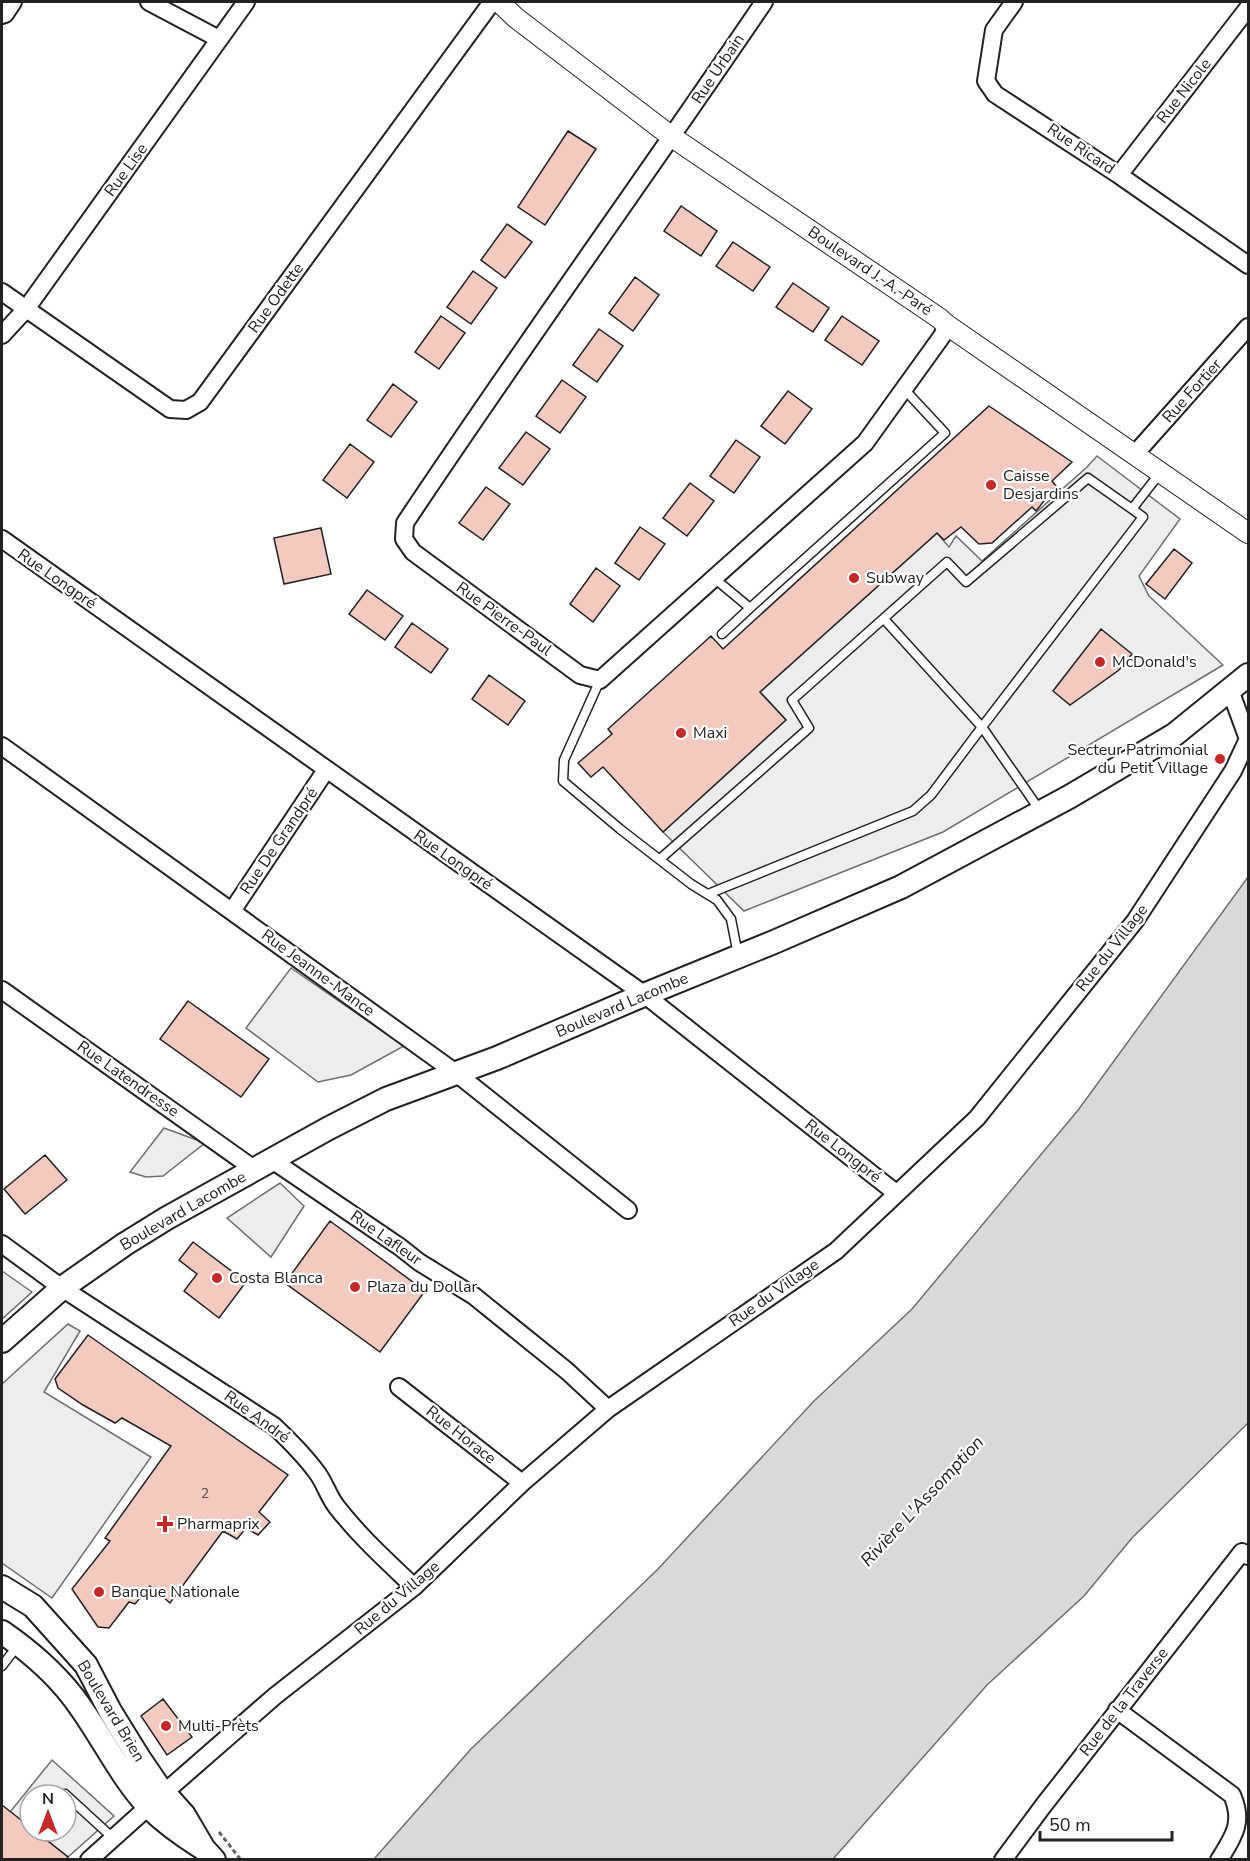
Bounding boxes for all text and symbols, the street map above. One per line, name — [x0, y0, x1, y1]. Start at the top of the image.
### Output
street label: Rue Urbain — [686, 30, 750, 108]
street label: Rue Nicole — [1152, 54, 1216, 128]
street label: Rue Ricard — [1043, 118, 1119, 180]
street label: Rue Lise — [99, 139, 153, 201]
street label: Boulevard J.-A.-Paré — [803, 221, 937, 321]
street label: Rue Odette — [243, 258, 309, 338]
street label: Rue Fortier — [1157, 354, 1227, 428]
place label: Caisse Desjardins — [1003, 465, 1079, 505]
marker: Caisse Desjardins — [984, 478, 998, 492]
street label: Rue Longpré — [13, 544, 101, 614]
place label: Subway — [866, 567, 925, 589]
marker: Subway — [847, 571, 861, 585]
street label: Rue Pierre-Paul — [452, 577, 557, 661]
place label: McDonald's — [1112, 651, 1197, 673]
marker: McDonald's — [1093, 655, 1107, 669]
place label: Maxi — [693, 722, 727, 744]
marker: Maxi — [674, 726, 688, 740]
place label: Secteur Patrimonial du Petit Village — [1068, 739, 1208, 779]
marker: Secteur Patrimonial du Petit Village — [1213, 752, 1227, 766]
street label: Rue De Grandpré — [235, 783, 323, 899]
street label: Rue Longpré — [409, 825, 497, 895]
street label: Rue du Village — [1071, 900, 1153, 996]
street label: Rue Jeanne-Mance — [257, 924, 379, 1022]
street label: Boulevard Lacombe — [552, 967, 692, 1043]
street label: Rue Latendresse — [73, 1036, 183, 1122]
street label: Rue Longpré — [800, 1114, 886, 1188]
street label: Boulevard Lacombe — [116, 1166, 250, 1256]
street label: Rue Lafleur — [346, 1205, 426, 1271]
street label: Rue du Village — [725, 1254, 823, 1332]
place label: Costa Blanca — [229, 1267, 323, 1289]
marker: Costa Blanca — [210, 1271, 224, 1285]
place label: Plaza du Dollar — [367, 1276, 477, 1298]
marker: Plaza du Dollar — [348, 1280, 362, 1294]
street label: Rue André — [220, 1386, 294, 1448]
street label: Rue Horace — [421, 1401, 501, 1469]
water label: Rivière L'Assomption — [855, 1431, 989, 1571]
house number: 2 — [201, 1484, 209, 1503]
place label: Pharmaprix — [177, 1513, 260, 1535]
marker: Pharmaprix — [158, 1517, 172, 1531]
street label: Rue du Village — [350, 1556, 444, 1640]
place label: Banque Nationale — [111, 1581, 240, 1603]
marker: Banque Nationale — [92, 1585, 106, 1599]
street label: Rue de la Traverse — [1075, 1643, 1173, 1761]
street label: Boulevard Brien — [72, 1656, 150, 1766]
place label: Multi-Prèts — [178, 1715, 259, 1737]
marker: Multi-Prèts — [159, 1719, 173, 1733]
north arrow — [18, 1783, 78, 1843]
text: N — [42, 1788, 54, 1810]
scale bar — [1040, 1804, 1172, 1842]
text: 50 m — [1049, 1813, 1091, 1837]

